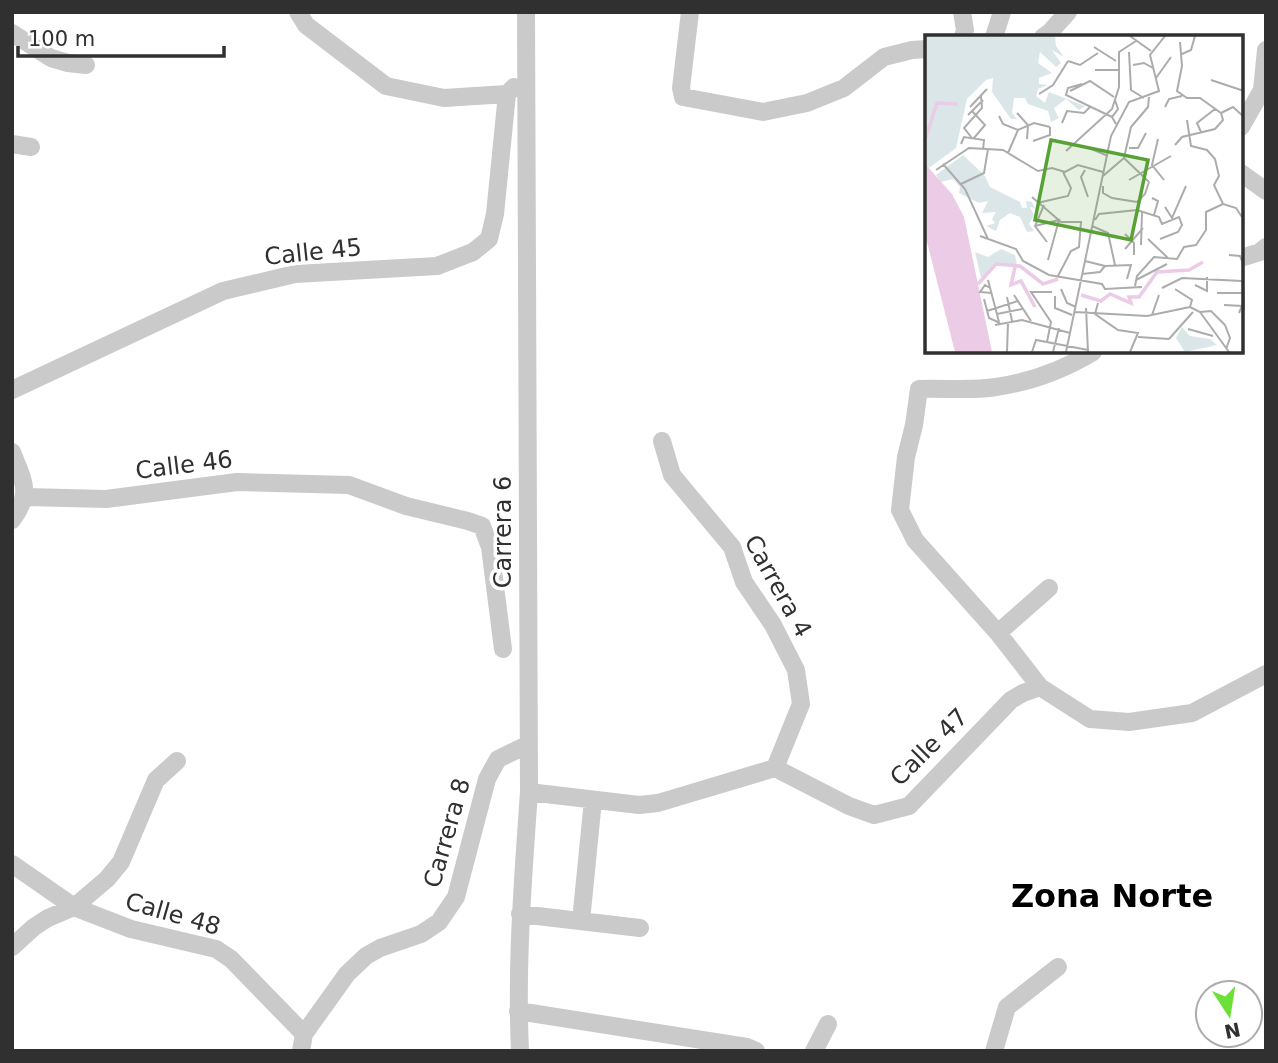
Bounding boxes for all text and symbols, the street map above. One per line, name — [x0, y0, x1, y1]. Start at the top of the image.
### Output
scale bar — [18, 14, 224, 58]
text: 100 m — [28, 27, 95, 51]
inset map — [925, 35, 1243, 354]
street label: Calle 45 — [263, 233, 363, 271]
street label: Calle 46 — [134, 445, 234, 485]
street label: Carrera 6 — [489, 476, 517, 588]
street label: Carrera 4 — [738, 530, 818, 642]
street label: Calle 47 — [885, 703, 973, 791]
street label: Carrera 8 — [418, 775, 476, 891]
district label: Zona Norte — [1011, 877, 1213, 915]
street label: Calle 48 — [122, 887, 224, 941]
north arrow — [1194, 979, 1264, 1049]
text: N — [1222, 1018, 1243, 1043]

